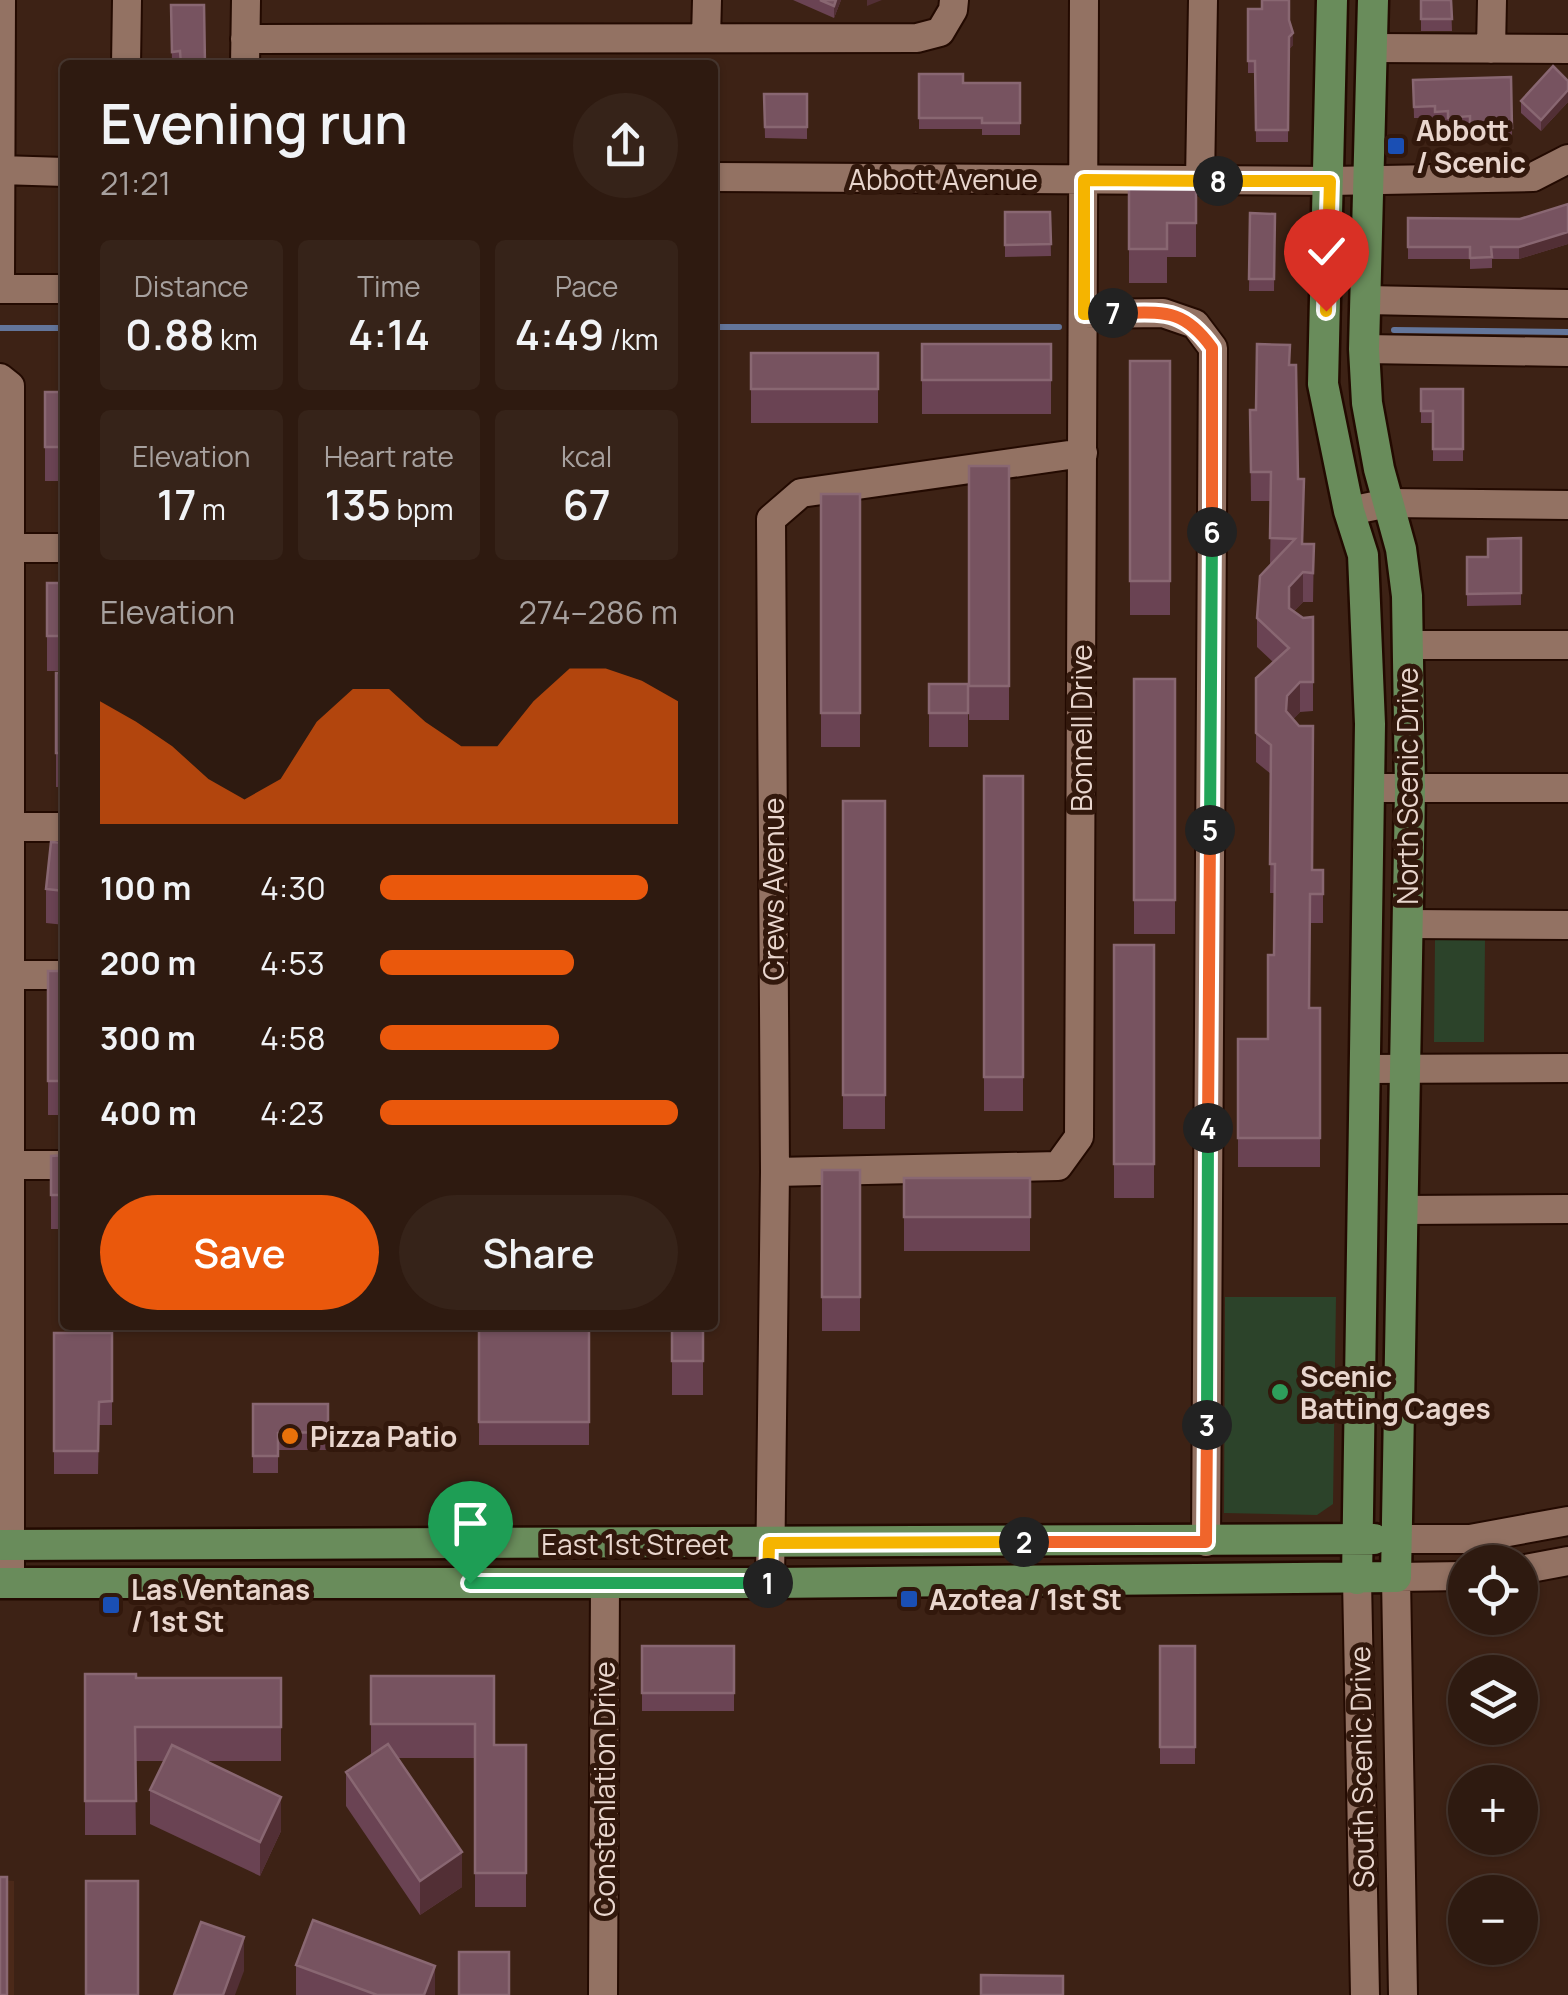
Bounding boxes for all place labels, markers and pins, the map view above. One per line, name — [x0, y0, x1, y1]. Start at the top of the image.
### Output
place label: Abbott / Scenic — [1416, 111, 1526, 181]
marker: Abbott / Scenic — [1385, 135, 1407, 157]
pin: 8 — [1193, 156, 1243, 206]
pin — [1284, 209, 1369, 312]
pin: 7 — [1088, 288, 1138, 338]
pin: 6 — [1187, 507, 1237, 557]
pin: 5 — [1185, 805, 1235, 855]
pin: 4 — [1183, 1103, 1233, 1153]
place label: Scenic Batting Cages — [1300, 1357, 1491, 1427]
marker: Scenic Batting Cages — [1269, 1381, 1291, 1403]
pin: 3 — [1182, 1400, 1232, 1450]
place label: Pizza Patio — [310, 1417, 457, 1455]
marker: Pizza Patio — [279, 1425, 301, 1447]
pin — [428, 1481, 513, 1584]
pin: 2 — [999, 1517, 1049, 1567]
pin: 1 — [743, 1558, 793, 1608]
place label: Las Ventanas / 1st St — [131, 1570, 310, 1640]
place label: Azotea / 1st St — [929, 1580, 1122, 1618]
marker: Azotea / 1st St — [898, 1588, 920, 1610]
marker: Las Ventanas / 1st St — [100, 1594, 122, 1616]

